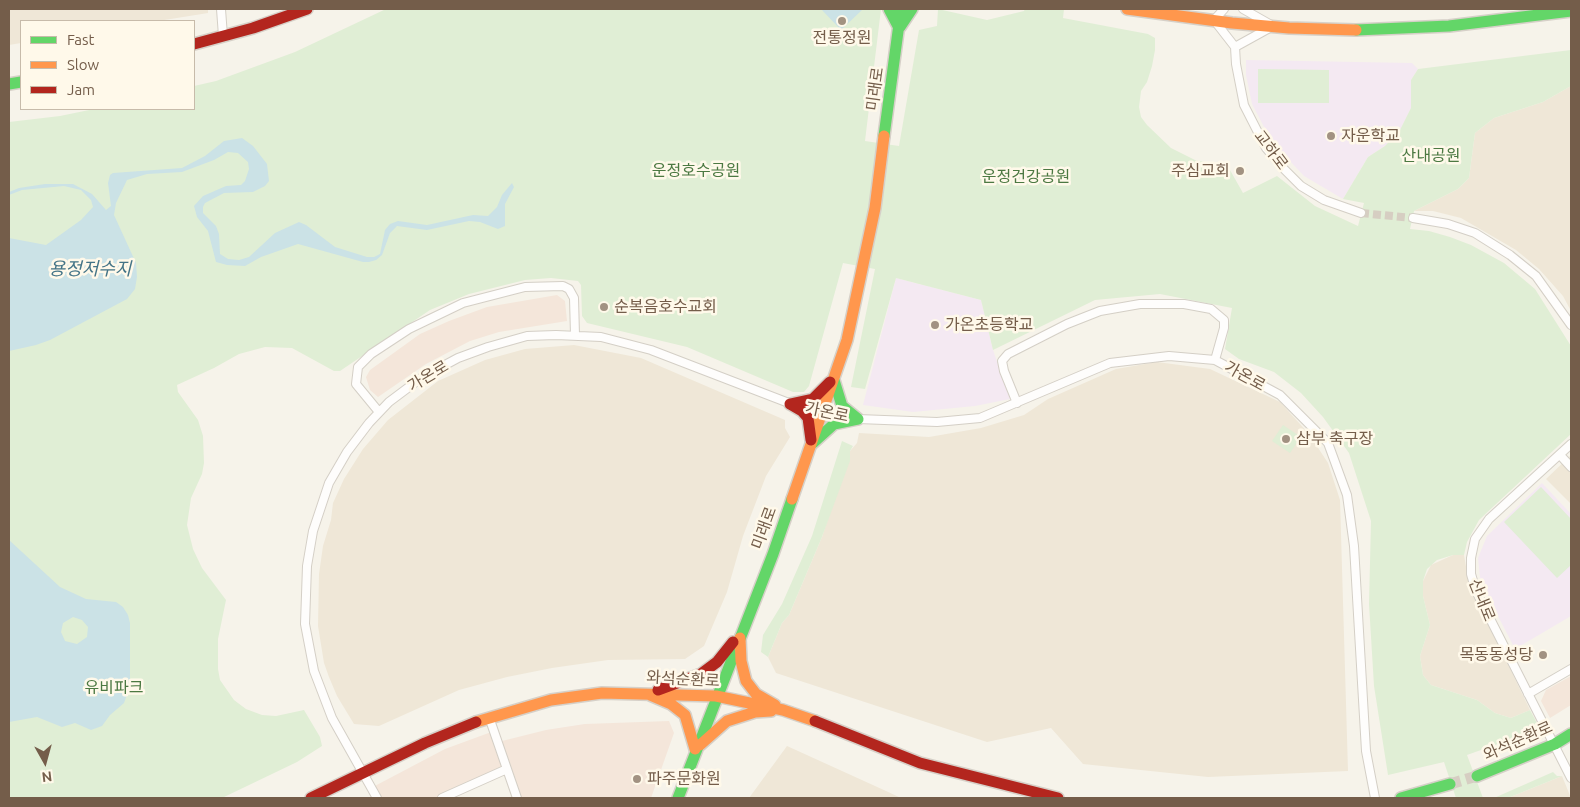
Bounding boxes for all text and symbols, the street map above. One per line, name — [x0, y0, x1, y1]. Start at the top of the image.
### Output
marker: 전통정원 — [836, 15, 848, 27]
legend — [20, 20, 195, 110]
place label: 전통정원 — [813, 28, 871, 48]
text: Fast — [67, 31, 94, 48]
text: Slow — [67, 56, 99, 73]
street label: 미래로 — [862, 66, 888, 112]
text: Jam — [67, 81, 95, 98]
place label: 자운학교 — [1341, 126, 1400, 146]
street label: 교하로 — [1250, 127, 1292, 173]
marker: 자운학교 — [1325, 130, 1337, 142]
park label: 산내공원 — [1402, 146, 1460, 166]
park label: 운정호수공원 — [652, 161, 740, 181]
place label: 주심교회 — [1171, 161, 1230, 181]
marker: 주심교회 — [1234, 165, 1246, 177]
park label: 운정건강공원 — [982, 167, 1070, 187]
water label: 용정저수지 — [49, 258, 131, 280]
place label: 순복음호수교회 — [614, 297, 717, 317]
marker: 순복음호수교회 — [598, 301, 610, 313]
place label: 가온초등학교 — [945, 315, 1033, 335]
marker: 가온초등학교 — [929, 319, 941, 331]
street label: 가온로 — [404, 356, 452, 396]
street label: 가온로 — [1221, 357, 1269, 395]
street label: 가온로 — [803, 398, 851, 426]
place label: 삼부 축구장 — [1296, 429, 1373, 449]
marker: 삼부 축구장 — [1280, 433, 1292, 445]
street label: 미래로 — [747, 504, 781, 552]
street label: 산내로 — [1465, 576, 1499, 624]
place label: 목동동성당 — [1459, 645, 1533, 665]
marker: 목동동성당 — [1537, 649, 1549, 661]
street label: 와석순환로 — [646, 667, 720, 691]
park label: 유비파크 — [85, 678, 143, 698]
street label: 와석순환로 — [1480, 717, 1556, 765]
north arrow — [20, 737, 70, 787]
text: N — [41, 768, 53, 785]
place label: 파주문화원 — [647, 769, 721, 789]
marker: 파주문화원 — [631, 773, 643, 785]

